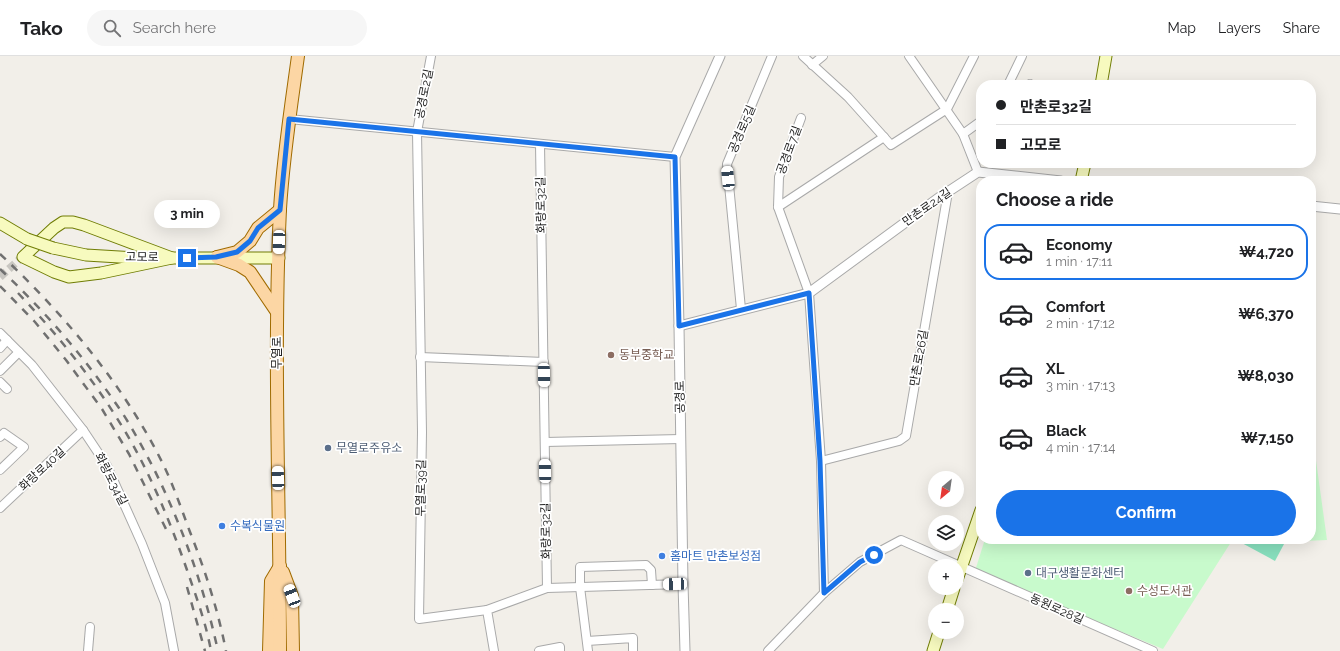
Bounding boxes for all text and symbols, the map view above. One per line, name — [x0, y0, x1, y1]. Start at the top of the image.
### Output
search box — [87, 10, 367, 46]
text: Tako — [20, 17, 63, 39]
icon: search — [101, 17, 123, 39]
text: Search here — [133, 19, 216, 37]
text: Map — [1168, 20, 1196, 36]
text: Layers — [1218, 20, 1261, 36]
text: Share — [1283, 20, 1320, 36]
street label: 공경로2길 — [412, 68, 436, 120]
text: 만촌로32길 — [1020, 98, 1092, 116]
street label: 공경로5길 — [726, 103, 758, 155]
street label: 공경로7길 — [774, 124, 804, 176]
text: 고모로 — [1020, 136, 1061, 154]
car — [721, 165, 735, 191]
street label: 화랑로32길 — [534, 176, 548, 234]
street label: 만촌로24길 — [900, 185, 954, 229]
text: Choose a ride — [996, 189, 1114, 210]
callout: 3 min — [154, 200, 220, 228]
text: 3 min — [170, 206, 204, 221]
car — [273, 230, 285, 254]
icon: car — [998, 234, 1034, 270]
text: Economy — [1046, 236, 1113, 254]
text: ₩4,720 — [1239, 243, 1294, 261]
route end — [178, 249, 196, 267]
street label: 고모로 — [125, 250, 159, 264]
text: 1 min · 17:11 — [1046, 254, 1112, 269]
icon: car — [998, 296, 1034, 332]
text: Comfort — [1046, 298, 1105, 316]
text: ₩6,370 — [1238, 305, 1294, 323]
text: 2 min · 17:12 — [1046, 316, 1115, 331]
street label: 만촌로26길 — [907, 328, 931, 388]
street label: 무열로 — [270, 336, 284, 370]
place label: 동부중학교 — [619, 348, 674, 362]
marker: 동부중학교 — [606, 350, 616, 360]
icon: car — [998, 358, 1034, 394]
text: XL — [1046, 360, 1064, 378]
car — [538, 363, 550, 387]
text: ₩8,030 — [1237, 367, 1294, 385]
text: 3 min · 17:13 — [1046, 378, 1115, 393]
street label: 공경로 — [673, 380, 687, 414]
icon: car — [998, 420, 1034, 456]
text: Black — [1046, 422, 1086, 440]
text: ₩7,150 — [1241, 429, 1294, 447]
text: 4 min · 17:14 — [1046, 440, 1115, 455]
place label: 무열로주유소 — [336, 441, 402, 455]
marker: 무열로주유소 — [323, 443, 333, 453]
street label: 화랑로40길 — [16, 444, 68, 494]
street label: 화랑로34길 — [92, 450, 130, 508]
street label: 무열로39길 — [413, 459, 429, 517]
car — [539, 459, 551, 483]
car — [272, 466, 284, 490]
north arrow — [928, 471, 964, 507]
map controls — [928, 471, 964, 639]
button: Confirm — [996, 490, 1296, 536]
street label: 화랑로32길 — [539, 502, 553, 560]
button: layers — [928, 515, 964, 551]
place label: 수복식물원 — [230, 519, 285, 533]
marker: 수복식물원 — [217, 521, 227, 531]
route start — [865, 546, 883, 564]
place label: 홈마트 만촌보성점 — [670, 549, 761, 563]
marker: 홈마트 만촌보성점 — [657, 551, 667, 561]
button: + — [928, 559, 964, 595]
place label: 대구생활문화센터 — [1036, 566, 1124, 580]
marker: 대구생활문화센터 — [1023, 568, 1033, 578]
car — [663, 578, 687, 590]
car — [282, 583, 302, 609]
place label: 수성도서관 — [1137, 584, 1192, 598]
marker: 수성도서관 — [1124, 586, 1134, 596]
street label: 동원로28길 — [1028, 591, 1086, 627]
button: − — [928, 603, 964, 639]

